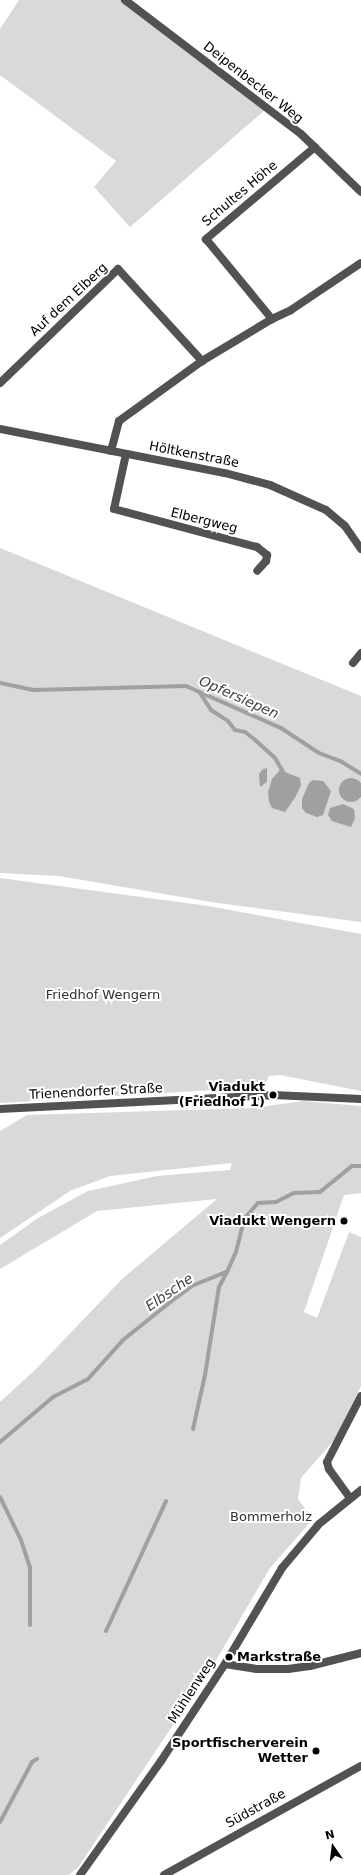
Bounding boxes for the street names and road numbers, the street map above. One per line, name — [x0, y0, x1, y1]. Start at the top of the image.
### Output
street label: Deipenbecker Weg — [200, 39, 306, 127]
street label: Schultes Höhe — [199, 158, 281, 230]
street label: Auf dem Elberg — [27, 260, 111, 340]
street label: Höltkenstraße — [148, 439, 240, 471]
street label: Elbergweg — [169, 505, 239, 537]
street label: Trienendorfer Straße — [29, 1081, 163, 1103]
street label: Mühlenweg — [165, 1656, 219, 1726]
street label: Südstraße — [223, 1786, 289, 1832]

